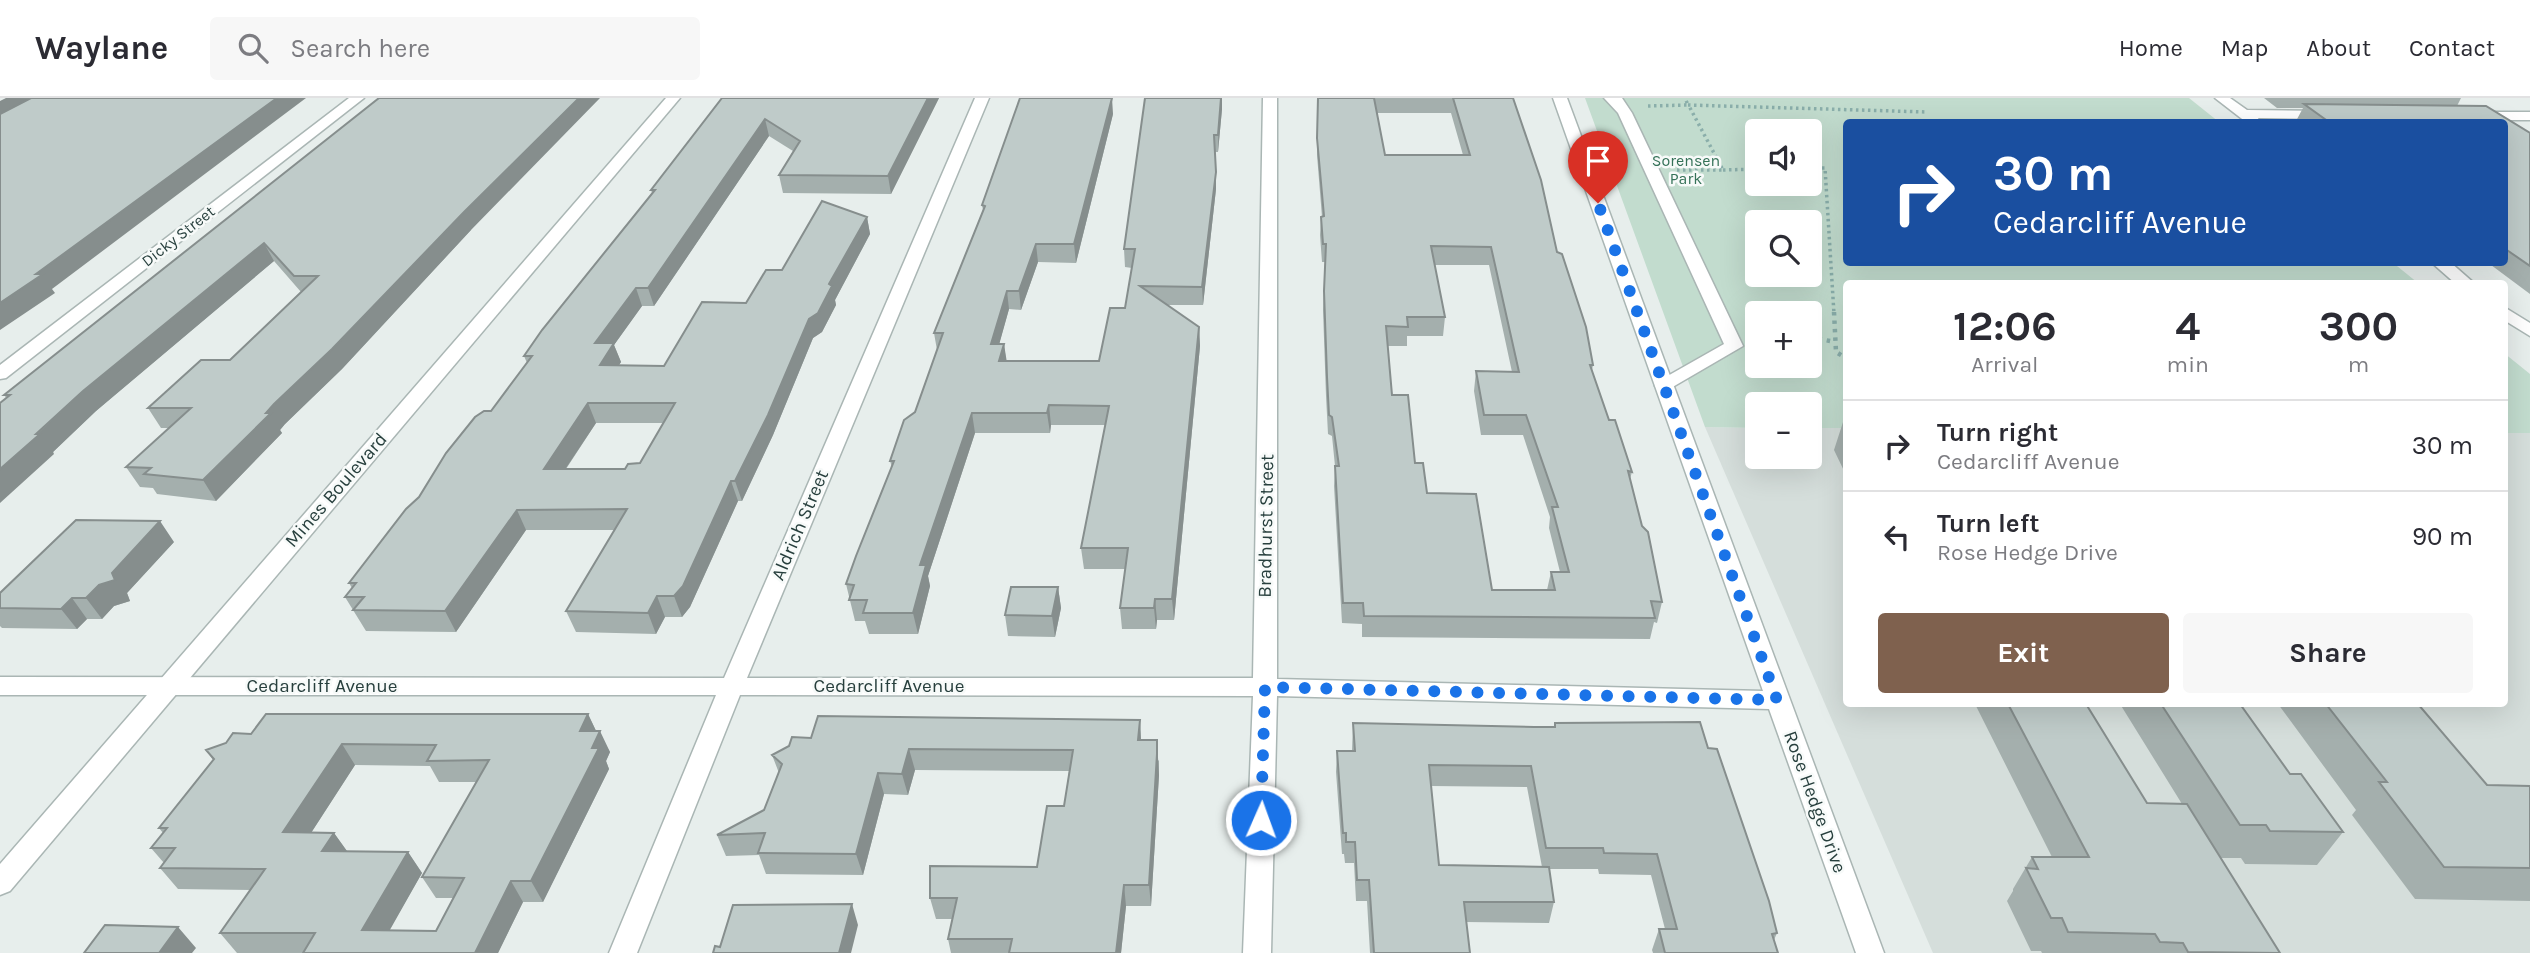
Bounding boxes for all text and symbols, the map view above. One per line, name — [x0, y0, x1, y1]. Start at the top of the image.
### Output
search box — [210, 17, 700, 80]
text: Waylane — [35, 29, 168, 67]
icon: search — [234, 29, 272, 67]
text: Search here — [290, 33, 430, 64]
text: Home — [2119, 34, 2183, 62]
text: Map — [2221, 34, 2268, 62]
text: About — [2306, 34, 2371, 62]
text: Contact — [2409, 34, 2495, 62]
map controls — [1745, 119, 1822, 469]
button: sound — [1745, 119, 1822, 196]
pin — [1568, 131, 1628, 203]
icon: arrive — [1579, 142, 1617, 180]
text: 30 m — [1993, 145, 2113, 202]
icon: right — [1878, 147, 1969, 238]
park label: Sorensen Park — [1652, 151, 1720, 188]
street label: Dicky Street — [138, 202, 218, 270]
text: Cedarcliff Avenue — [1993, 204, 2247, 241]
button: search — [1745, 210, 1822, 287]
button: + — [1745, 301, 1822, 378]
text: 12:06 — [1953, 301, 2057, 351]
text: 4 — [2175, 301, 2200, 351]
text: 300 — [2319, 301, 2398, 351]
text: Arrival — [1971, 351, 2038, 378]
text: min — [2167, 351, 2209, 378]
text: m — [2348, 351, 2369, 378]
button: − — [1745, 392, 1822, 469]
text: Turn right — [1937, 417, 2058, 448]
icon: right — [1878, 427, 1916, 465]
street label: Mines Boulevard — [280, 428, 392, 552]
text: 30 m — [2412, 430, 2473, 461]
text: Cedarcliff Avenue — [1937, 448, 2120, 475]
street label: Bradhurst Street — [1254, 454, 1278, 598]
street label: Aldrich Street — [767, 466, 833, 584]
text: Turn left — [1937, 508, 2039, 539]
icon: left — [1878, 518, 1916, 556]
text: 90 m — [2412, 521, 2473, 552]
text: Rose Hedge Drive — [1937, 539, 2118, 566]
button: Exit — [1878, 613, 2169, 693]
button: Share — [2183, 613, 2473, 693]
street label: Cedarcliff Avenue — [247, 675, 397, 697]
street label: Cedarcliff Avenue — [814, 675, 964, 697]
street label: Rose Hedge Drive — [1779, 728, 1851, 876]
position arrow — [1224, 783, 1298, 857]

